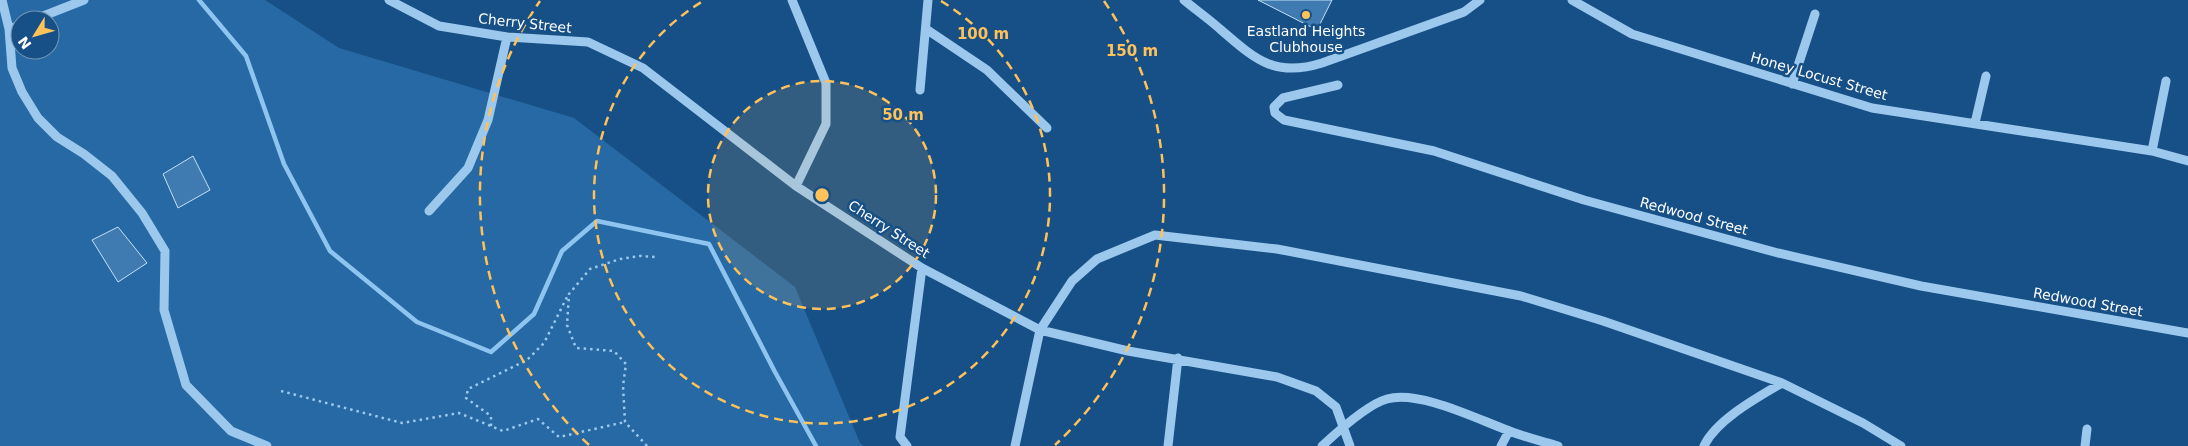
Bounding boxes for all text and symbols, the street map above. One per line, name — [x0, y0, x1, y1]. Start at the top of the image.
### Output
marker: Eastland Heights Clubhouse — [1300, 9, 1312, 21]
north arrow — [10, 10, 60, 60]
street label: Cherry Street — [478, 10, 573, 36]
place label: Eastland Heights Clubhouse — [1247, 23, 1365, 55]
text: 100 m — [957, 25, 1009, 43]
text: N — [15, 33, 35, 52]
text: 150 m — [1106, 42, 1158, 60]
street label: Honey Locust Street — [1749, 49, 1890, 103]
text: 50 m — [882, 106, 924, 124]
centre of rings — [813, 186, 831, 204]
street label: Redwood Street — [1638, 194, 1750, 238]
street label: Cherry Street — [845, 197, 933, 262]
street label: Redwood Street — [2032, 284, 2145, 320]

